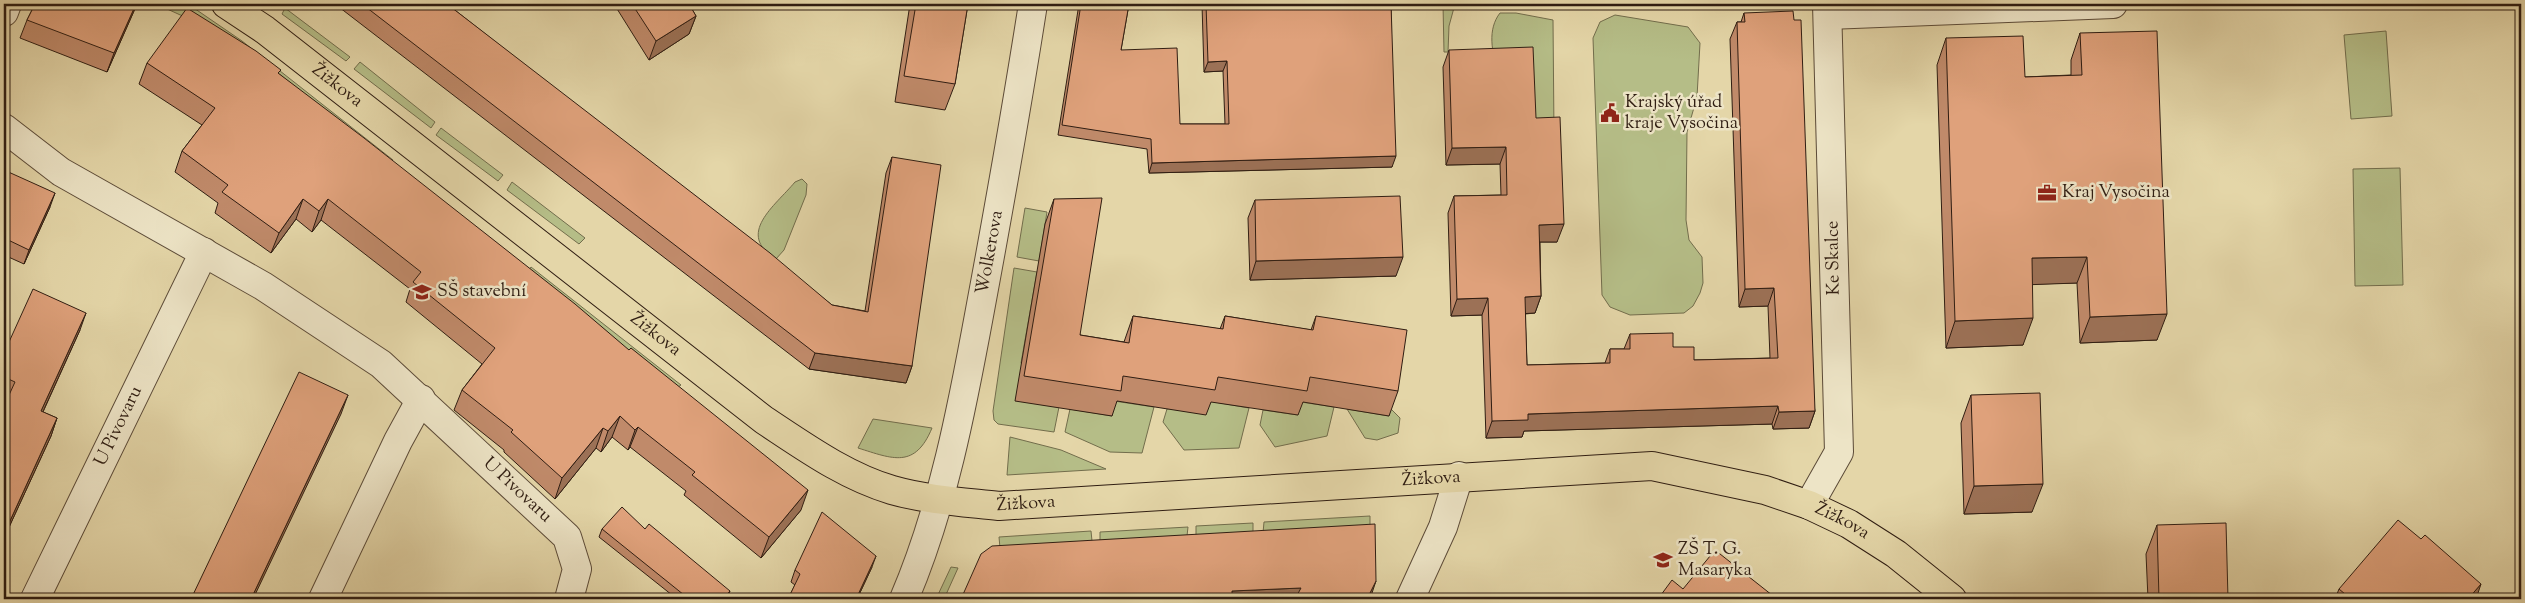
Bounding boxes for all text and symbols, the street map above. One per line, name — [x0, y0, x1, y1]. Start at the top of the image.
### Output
street label: Žižkova — [306, 58, 368, 114]
place label: Krajský úřad kraje Vysočina — [1625, 90, 1738, 137]
public building icon: Krajský úřad kraje Vysočina — [1599, 102, 1621, 124]
place label: Kraj Vysočina — [2062, 180, 2170, 206]
office icon: Kraj Vysočina — [2036, 182, 2058, 204]
street label: Wolkerova — [970, 208, 1011, 297]
street label: Ke Skalce — [1820, 220, 1848, 296]
place label: SŠ stavební — [437, 279, 526, 305]
school or university icon: SŠ stavební — [411, 281, 433, 303]
street label: Žižkova — [624, 307, 686, 363]
street label: U Pivovaru — [88, 382, 150, 471]
street label: U Pivovaru — [476, 452, 557, 529]
street label: Žižkova — [1401, 465, 1461, 494]
street label: Žižkova — [996, 490, 1056, 519]
street label: Žižkova — [1810, 496, 1874, 547]
place label: ZŠ T. G. Masaryka — [1678, 537, 1752, 584]
school or university icon: ZŠ T. G. Masaryka — [1652, 549, 1674, 571]

